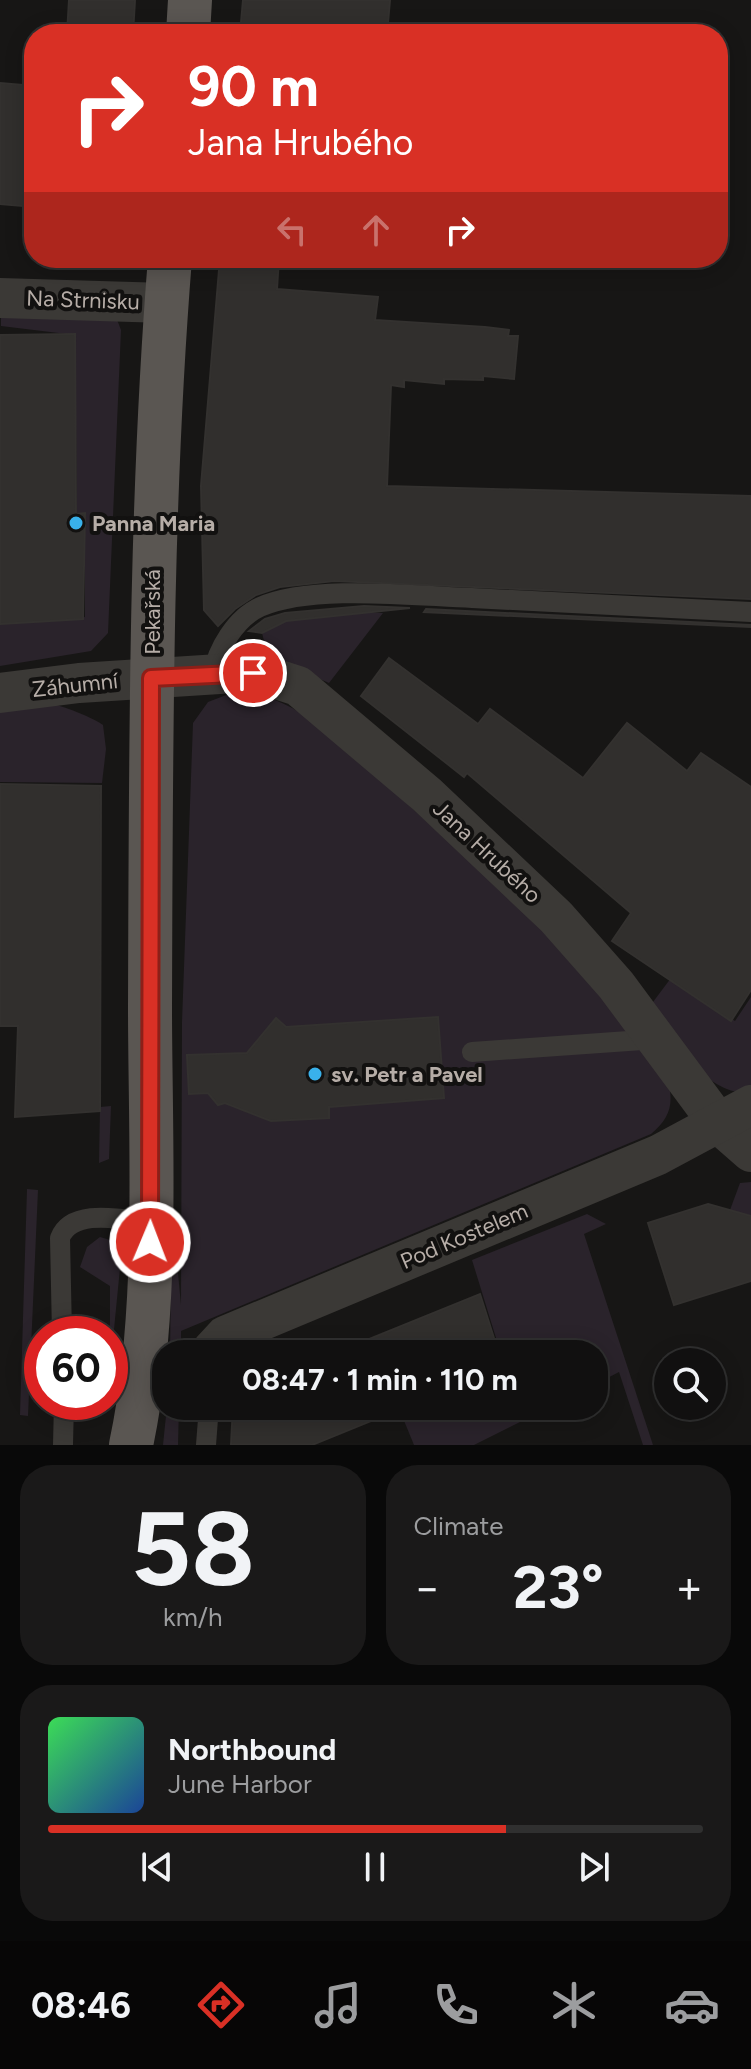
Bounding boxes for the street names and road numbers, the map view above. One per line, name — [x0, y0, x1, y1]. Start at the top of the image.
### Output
street label: Na Strnisku — [26, 285, 140, 315]
street label: Pekařská — [139, 569, 166, 655]
street label: Záhumní — [31, 667, 120, 703]
street label: Jana Hrubého — [427, 795, 547, 909]
street label: Pod Kostelem — [396, 1197, 532, 1275]

